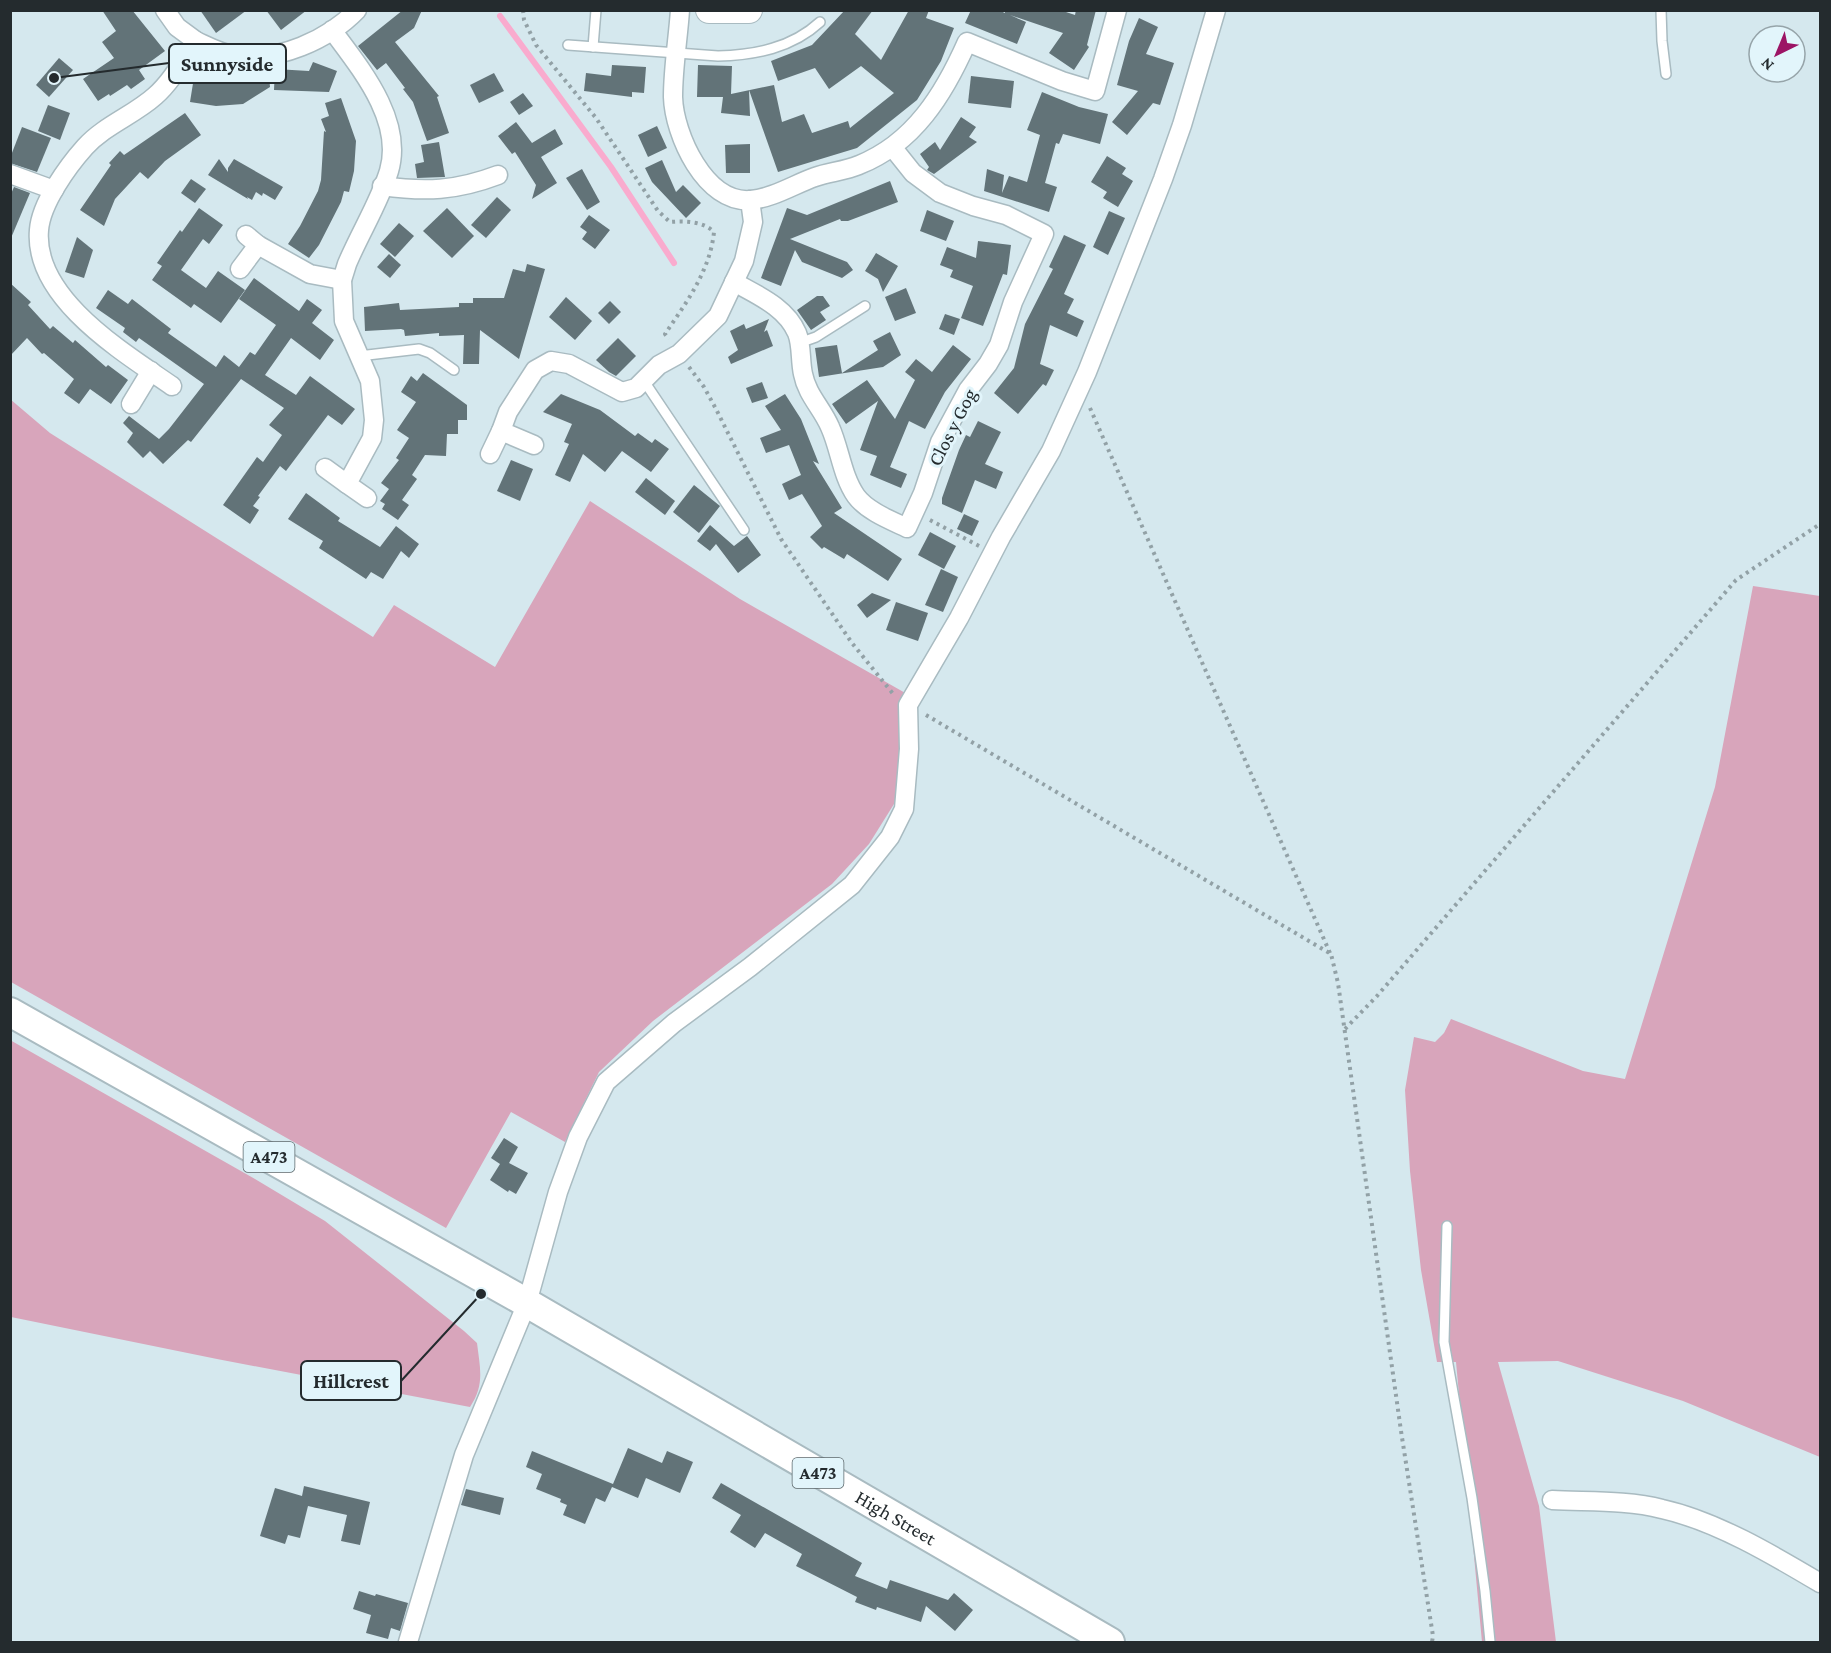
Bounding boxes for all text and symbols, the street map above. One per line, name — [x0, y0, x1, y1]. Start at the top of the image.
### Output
north arrow — [1747, 24, 1807, 84]
callout: Sunnyside — [169, 44, 286, 83]
text: Sunnyside — [181, 52, 273, 76]
text: N — [1757, 55, 1777, 75]
street label: Clos y Gog — [923, 384, 982, 470]
road number: A473 — [244, 1142, 294, 1172]
callout: Hillcrest — [301, 1361, 401, 1400]
text: Hillcrest — [313, 1369, 389, 1393]
road number: A473 — [792, 1458, 844, 1488]
street label: High Street — [852, 1486, 940, 1550]

